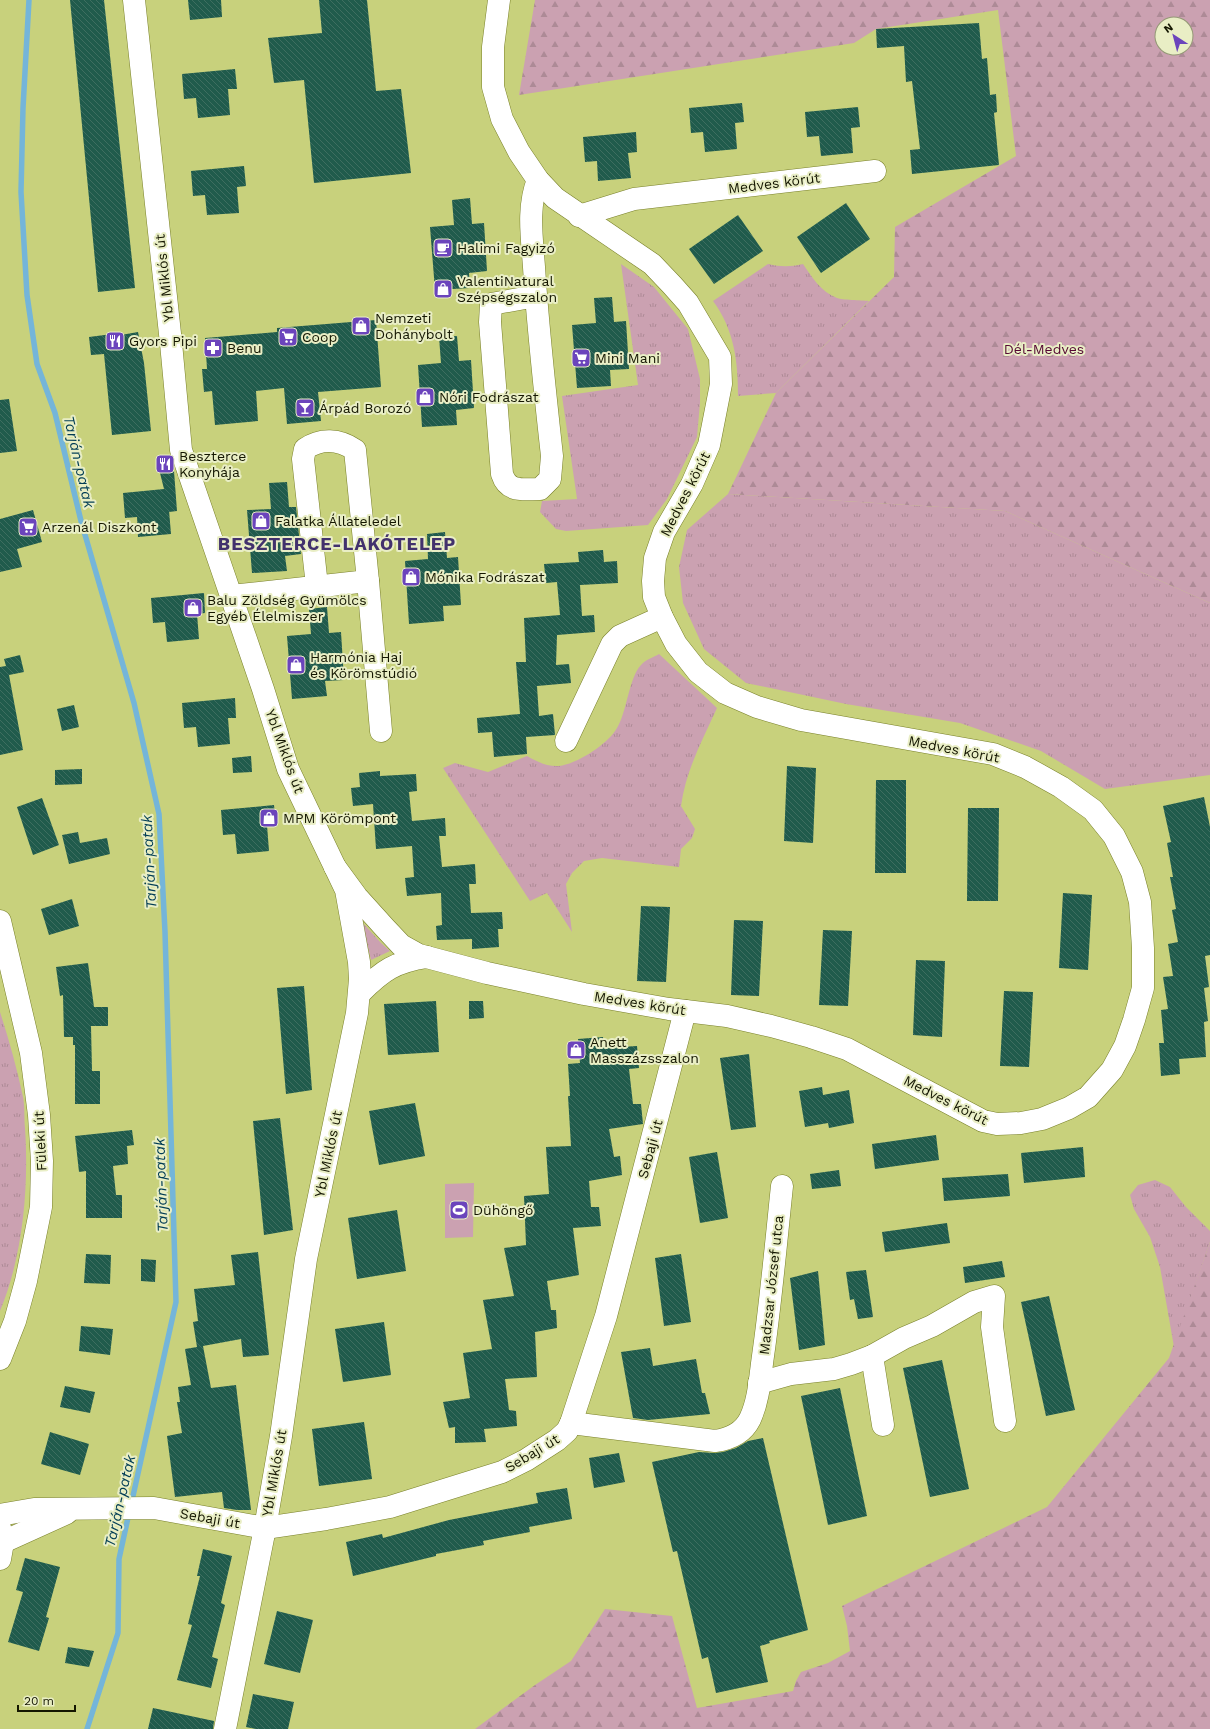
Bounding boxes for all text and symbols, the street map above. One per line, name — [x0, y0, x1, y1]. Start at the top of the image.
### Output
north arrow — [1154, 16, 1194, 56]
text: N — [1161, 21, 1176, 36]
street label: Medves körút — [727, 169, 821, 197]
street label: Ybl Miklós út — [151, 233, 177, 323]
cafe icon: Halimi Fagyizó — [432, 237, 454, 259]
place label: Halimi Fagyizó — [457, 240, 555, 256]
place label: ValentiNatural Szépségszalon — [457, 273, 557, 305]
shop icon: ValentiNatural Szépségszalon — [432, 278, 454, 300]
place label: Nemzeti Dohánybolt — [375, 310, 453, 342]
shop icon: Nemzeti Dohánybolt — [350, 315, 372, 337]
supermarket icon: Coop — [277, 326, 299, 348]
place label: Coop — [302, 329, 337, 345]
restaurant icon: Gyors Pipi — [104, 330, 126, 352]
place label: Gyors Pipi — [129, 333, 197, 349]
pharmacy icon: Benu — [202, 337, 224, 359]
place label: Benu — [227, 340, 262, 356]
park label: Dél-Medves — [1004, 341, 1084, 357]
supermarket icon: Mini Mani — [570, 347, 592, 369]
place label: Mini Mani — [595, 350, 660, 366]
shop icon: Nóri Fodrászat — [414, 386, 436, 408]
place label: Nóri Fodrászat — [439, 389, 539, 405]
bar icon: Árpád Borozó — [294, 397, 316, 419]
place label: Árpád Borozó — [319, 400, 411, 416]
water label: Tarján-patak — [60, 414, 99, 511]
place label: Beszterce Konyhája — [179, 448, 246, 480]
street label: Medves körút — [657, 449, 713, 539]
restaurant icon: Beszterce Konyhája — [154, 453, 176, 475]
shop icon: Falatka Állateledel — [250, 510, 272, 532]
place label: Falatka Állateledel — [275, 513, 402, 529]
supermarket icon: Arzenál Diszkont — [17, 516, 39, 538]
place label: Arzenál Diszkont — [42, 519, 157, 535]
district label: BESZTERCE-LAKÓTELEP — [218, 533, 456, 554]
shop icon: Mónika Fodrászat — [400, 566, 422, 588]
place label: Mónika Fodrászat — [425, 569, 545, 585]
place label: Balu Zöldség Gyümölcs Egyéb Élelmiszer — [207, 592, 367, 624]
shop icon: Balu Zöldség Gyümölcs Egyéb Élelmiszer — [182, 597, 204, 619]
place label: Harmónia Haj és Körömstúdió — [310, 649, 417, 681]
shop icon: Harmónia Haj és Körömstúdió — [285, 654, 307, 676]
street label: Ybl Miklós út — [262, 707, 308, 795]
street label: Medves körút — [907, 732, 1001, 766]
shop icon: MPM Körömpont — [258, 807, 280, 829]
place label: MPM Körömpont — [283, 810, 396, 826]
water label: Tarján-patak — [138, 814, 160, 910]
street label: Medves körút — [593, 988, 687, 1018]
place label: Anett Masszázsszalon — [590, 1034, 699, 1066]
shop icon: Anett Masszázsszalon — [565, 1039, 587, 1061]
street label: Medves körút — [901, 1072, 991, 1128]
street label: Ybl Miklós út — [311, 1109, 345, 1199]
street label: Füleki út — [30, 1111, 50, 1171]
street label: Sebaji út — [634, 1118, 666, 1180]
water label: Tarján-patak — [150, 1137, 172, 1232]
sports icon: Dühöngő — [448, 1199, 470, 1221]
place label: Dühöngő — [473, 1202, 533, 1218]
street label: Madzsar József utca — [756, 1214, 786, 1356]
street label: Ybl Miklós út — [258, 1428, 290, 1518]
street label: Sebaji út — [502, 1431, 562, 1475]
water label: Tarján-patak — [101, 1452, 140, 1549]
street label: Sebaji út — [179, 1505, 241, 1531]
scale bar — [18, 1687, 75, 1713]
text: 20 m — [24, 1694, 54, 1708]

